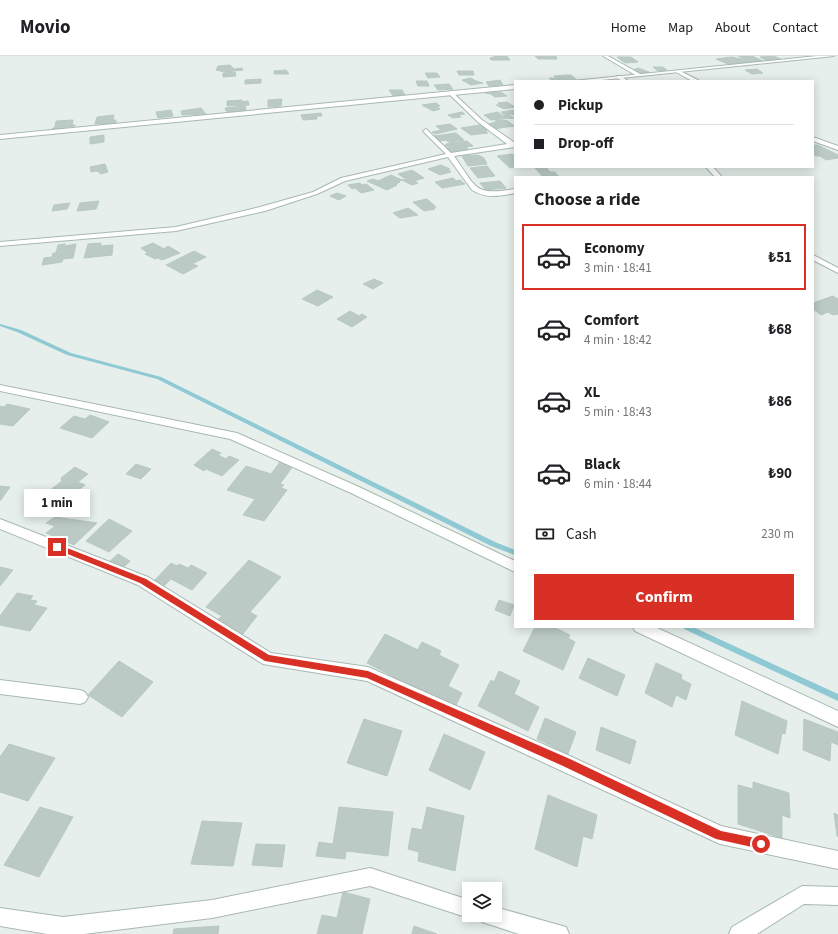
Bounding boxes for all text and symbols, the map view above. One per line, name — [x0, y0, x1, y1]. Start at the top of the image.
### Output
text: Movio — [20, 14, 71, 41]
text: Home — [611, 18, 646, 38]
text: Map — [668, 18, 693, 38]
text: About — [715, 18, 750, 38]
text: Contact — [772, 18, 818, 38]
text: Pickup — [558, 95, 603, 116]
text: Drop-off — [558, 133, 613, 154]
text: Choose a ride — [534, 187, 640, 212]
text: Economy — [584, 238, 645, 259]
icon: car — [536, 239, 572, 275]
text: ₺51 — [768, 247, 792, 268]
text: 3 min · 18:41 — [584, 259, 652, 277]
text: Comfort — [584, 310, 639, 331]
icon: car — [536, 311, 572, 347]
text: ₺68 — [768, 319, 792, 340]
text: 4 min · 18:42 — [584, 331, 652, 349]
text: XL — [584, 382, 600, 403]
icon: car — [536, 383, 572, 419]
text: ₺86 — [768, 391, 792, 412]
text: 5 min · 18:43 — [584, 403, 652, 421]
text: Black — [584, 454, 621, 475]
icon: car — [536, 455, 572, 491]
text: ₺90 — [768, 463, 792, 484]
text: 6 min · 18:44 — [584, 475, 652, 493]
callout: 1 min — [24, 489, 90, 517]
text: 1 min — [41, 494, 73, 512]
icon: cash — [534, 523, 556, 545]
text: Cash — [566, 524, 597, 545]
text: 230 m — [761, 525, 794, 543]
route end — [48, 538, 66, 556]
button: Confirm — [534, 574, 794, 620]
route start — [752, 835, 770, 853]
map controls — [462, 882, 502, 922]
button: layers — [462, 882, 502, 922]

